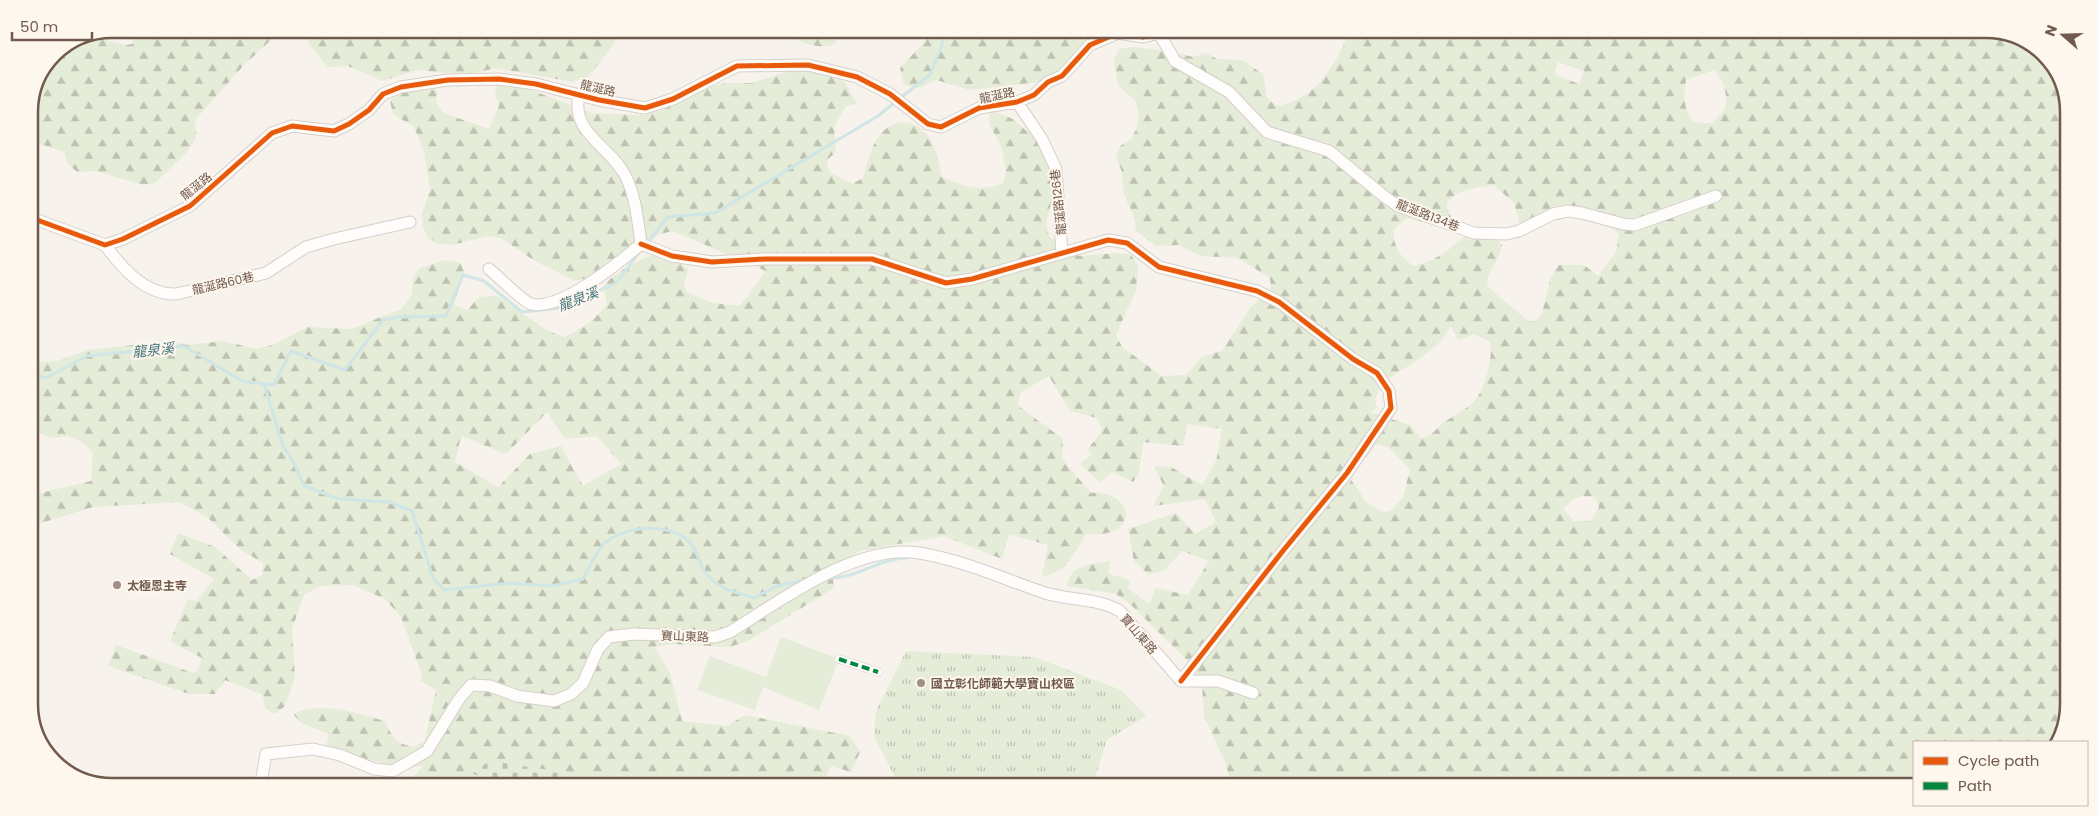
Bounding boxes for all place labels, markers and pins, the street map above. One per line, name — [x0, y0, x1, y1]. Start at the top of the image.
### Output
place label: 太極恩主寺 — [127, 577, 187, 594]
marker: 太極恩主寺 — [111, 579, 123, 591]
place label: 國立彰化師範大學寶山校區 — [931, 675, 1075, 692]
marker: 國立彰化師範大學寶山校區 — [915, 677, 927, 689]

